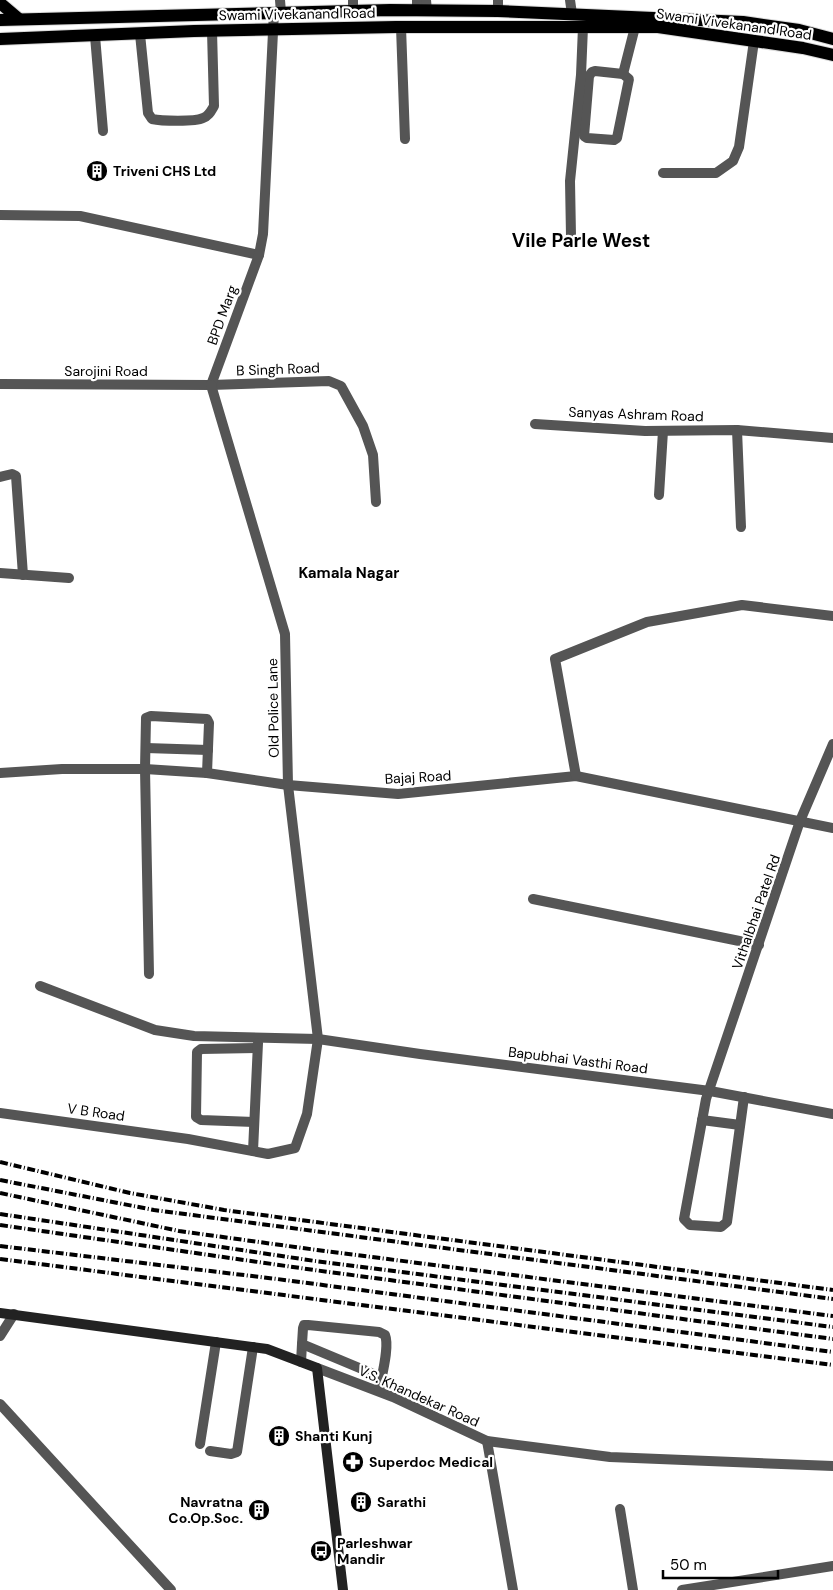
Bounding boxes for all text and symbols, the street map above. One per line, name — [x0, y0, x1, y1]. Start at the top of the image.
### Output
street label: Swami Vivekanand Road — [218, 4, 376, 24]
street label: Swami Vivekanand Road — [655, 4, 813, 44]
building icon: Triveni CHS Ltd — [85, 159, 109, 183]
place label: Triveni CHS Ltd — [113, 162, 216, 180]
district label: Vile Parle West — [512, 228, 650, 253]
street label: BPD Marg — [203, 283, 241, 347]
street label: B Singh Road — [236, 359, 320, 379]
street label: Sarojini Road — [64, 362, 148, 380]
street label: Sanyas Ashram Road — [568, 403, 704, 425]
district label: Kamala Nagar — [299, 563, 399, 583]
street label: Old Police Lane — [263, 658, 283, 758]
street label: Bajaj Road — [384, 766, 452, 788]
street label: Vithalbhai Patel Rd — [728, 852, 784, 972]
street label: Bapubhai Vasthi Road — [507, 1043, 649, 1077]
street label: V B Road — [66, 1099, 126, 1125]
street label: V.S. Khandekar Road — [356, 1361, 482, 1431]
building icon: Shanti Kunj — [267, 1424, 291, 1448]
place label: Shanti Kunj — [295, 1427, 372, 1445]
pharmacy icon: Superdoc Medical — [341, 1450, 365, 1474]
place label: Superdoc Medical — [369, 1453, 493, 1471]
building icon: Sarathi — [349, 1490, 373, 1514]
place label: Navratna Co.Op.Soc. — [168, 1493, 243, 1527]
place label: Sarathi — [377, 1493, 426, 1511]
building icon: Navratna Co.Op.Soc. — [247, 1498, 271, 1522]
place label: Parleshwar Mandir — [337, 1534, 413, 1568]
bus stop icon: Parleshwar Mandir — [309, 1539, 333, 1563]
scale bar — [663, 1548, 778, 1580]
text: 50 m — [670, 1555, 707, 1575]

